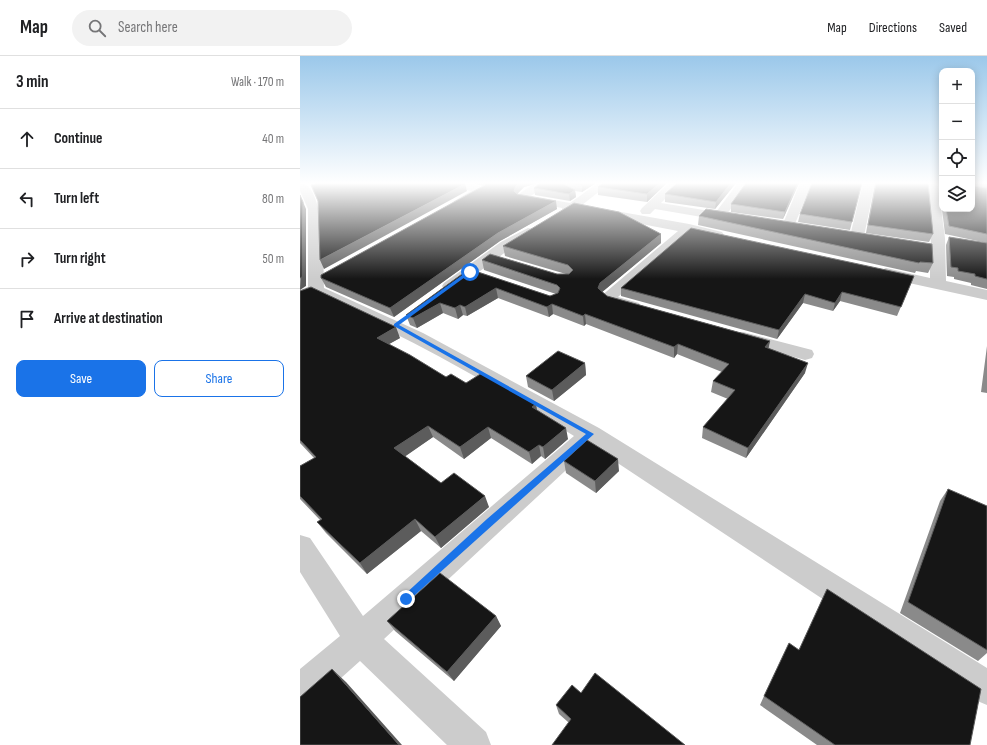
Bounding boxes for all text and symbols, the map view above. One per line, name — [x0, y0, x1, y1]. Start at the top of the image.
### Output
search box — [72, 10, 352, 46]
text: Map — [20, 16, 48, 39]
icon: search — [86, 17, 108, 39]
text: Search here — [118, 18, 178, 37]
text: Map — [827, 19, 847, 36]
text: Directions — [869, 19, 917, 36]
text: Saved — [939, 19, 967, 36]
map controls — [939, 68, 975, 212]
button: + — [939, 68, 975, 104]
text: 3 min — [16, 72, 49, 92]
text: Walk · 170 m — [231, 74, 284, 90]
button: − — [939, 104, 975, 140]
icon: ahead — [16, 128, 38, 150]
text: Continue — [54, 129, 103, 148]
text: 40 m — [262, 131, 284, 147]
button: locate — [939, 140, 975, 176]
button: layers — [939, 176, 975, 212]
icon: left — [16, 188, 38, 210]
text: Turn left — [54, 189, 99, 208]
text: 80 m — [262, 191, 284, 207]
icon: right — [16, 248, 38, 270]
text: Turn right — [54, 249, 106, 268]
text: 50 m — [263, 251, 284, 267]
route start — [461, 263, 479, 281]
icon: arrive — [16, 308, 38, 330]
text: Arrive at destination — [54, 309, 163, 328]
button: Save — [16, 360, 146, 397]
button: Share — [154, 360, 284, 397]
route end — [397, 590, 415, 608]

